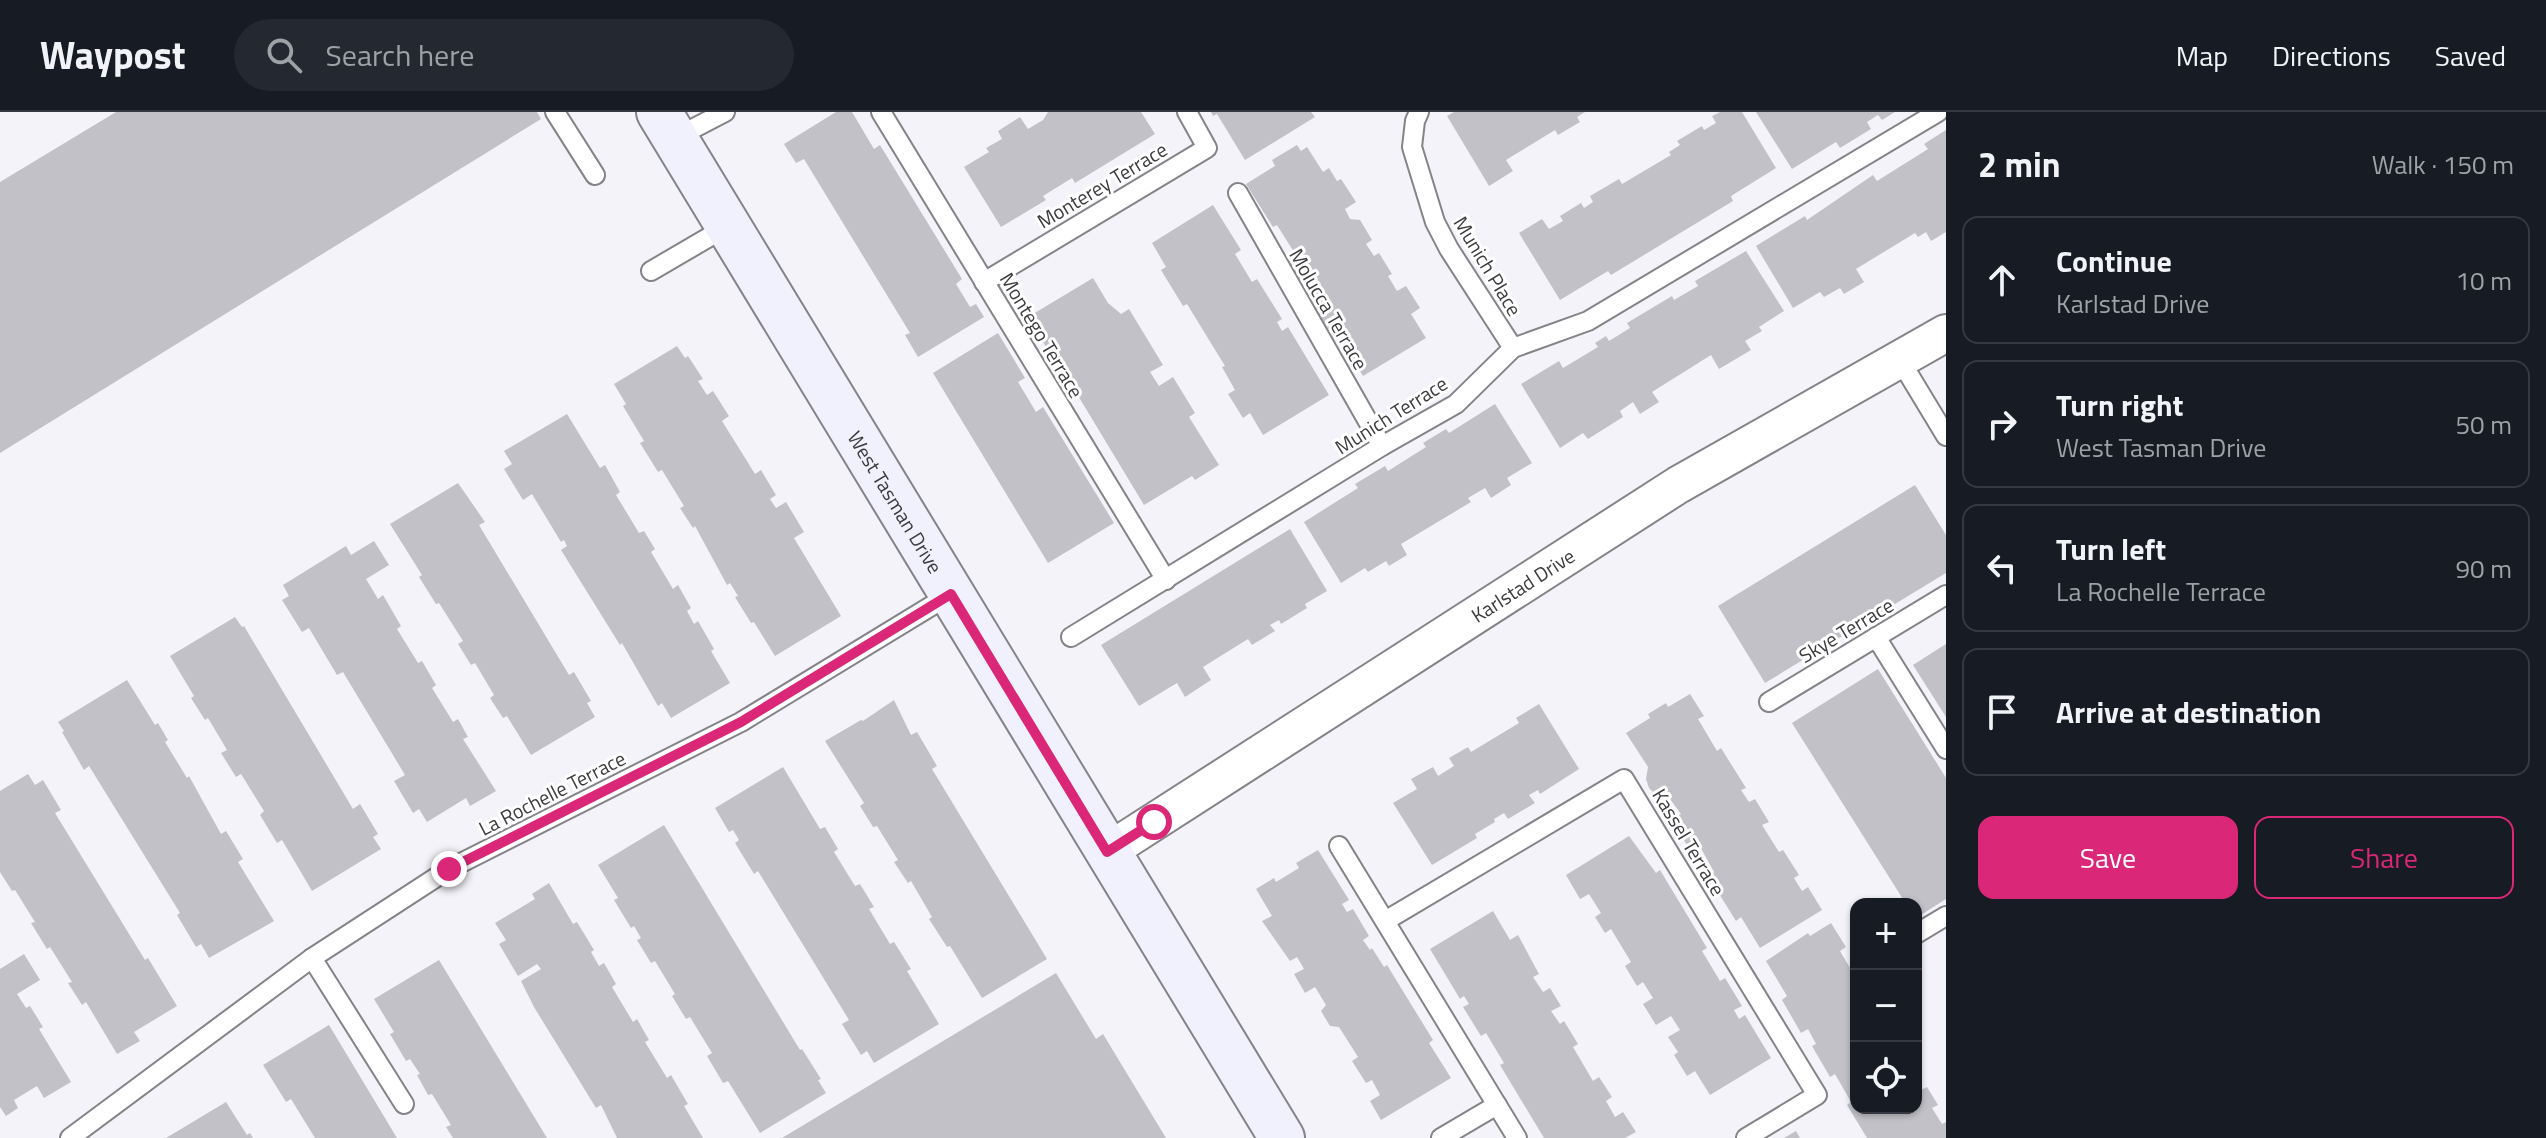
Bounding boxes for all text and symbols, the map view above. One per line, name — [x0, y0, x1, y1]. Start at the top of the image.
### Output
search box — [234, 19, 794, 91]
text: Waypost — [40, 26, 186, 84]
text: Search here — [326, 32, 474, 78]
icon: search — [262, 33, 306, 77]
text: Map — [2176, 34, 2228, 77]
text: Directions — [2272, 34, 2391, 77]
text: Saved — [2435, 34, 2506, 77]
street label: Monterey Terrace — [1031, 134, 1173, 236]
text: 2 min — [1978, 138, 2061, 190]
text: Walk · 150 m — [2372, 145, 2514, 184]
street label: Munich Place — [1446, 210, 1530, 322]
text: Continue — [2056, 238, 2172, 284]
street label: Molucca Terrace — [1282, 243, 1376, 375]
icon: ahead — [1980, 258, 2024, 302]
text: 10 m — [2455, 261, 2512, 300]
street label: Montego Terrace — [992, 266, 1092, 404]
text: Karlstad Drive — [2056, 284, 2209, 323]
street label: Munich Terrace — [1329, 368, 1453, 462]
text: Turn right — [2056, 382, 2184, 428]
icon: right — [1980, 402, 2024, 446]
text: 50 m — [2455, 405, 2512, 444]
street label: West Tasman Drive — [840, 424, 951, 579]
text: West Tasman Drive — [2056, 428, 2266, 467]
text: Turn left — [2056, 526, 2166, 572]
street label: Karlstad Drive — [1465, 540, 1581, 630]
icon: left — [1980, 546, 2024, 590]
text: 90 m — [2455, 549, 2512, 588]
text: La Rochelle Terrace — [2056, 572, 2266, 611]
street label: Skye Terrace — [1793, 589, 1899, 671]
text: Arrive at destination — [2056, 689, 2321, 735]
icon: arrive — [1980, 690, 2024, 734]
street label: La Rochelle Terrace — [473, 743, 631, 843]
street label: Kassel Terrace — [1645, 782, 1733, 902]
route start — [1136, 804, 1172, 840]
button: Save — [1978, 816, 2238, 899]
button: Share — [2254, 816, 2514, 899]
route end — [431, 851, 467, 887]
map controls — [1850, 898, 1922, 1114]
button: + — [1850, 898, 1922, 970]
button: − — [1850, 970, 1922, 1042]
button: locate — [1850, 1042, 1922, 1114]

